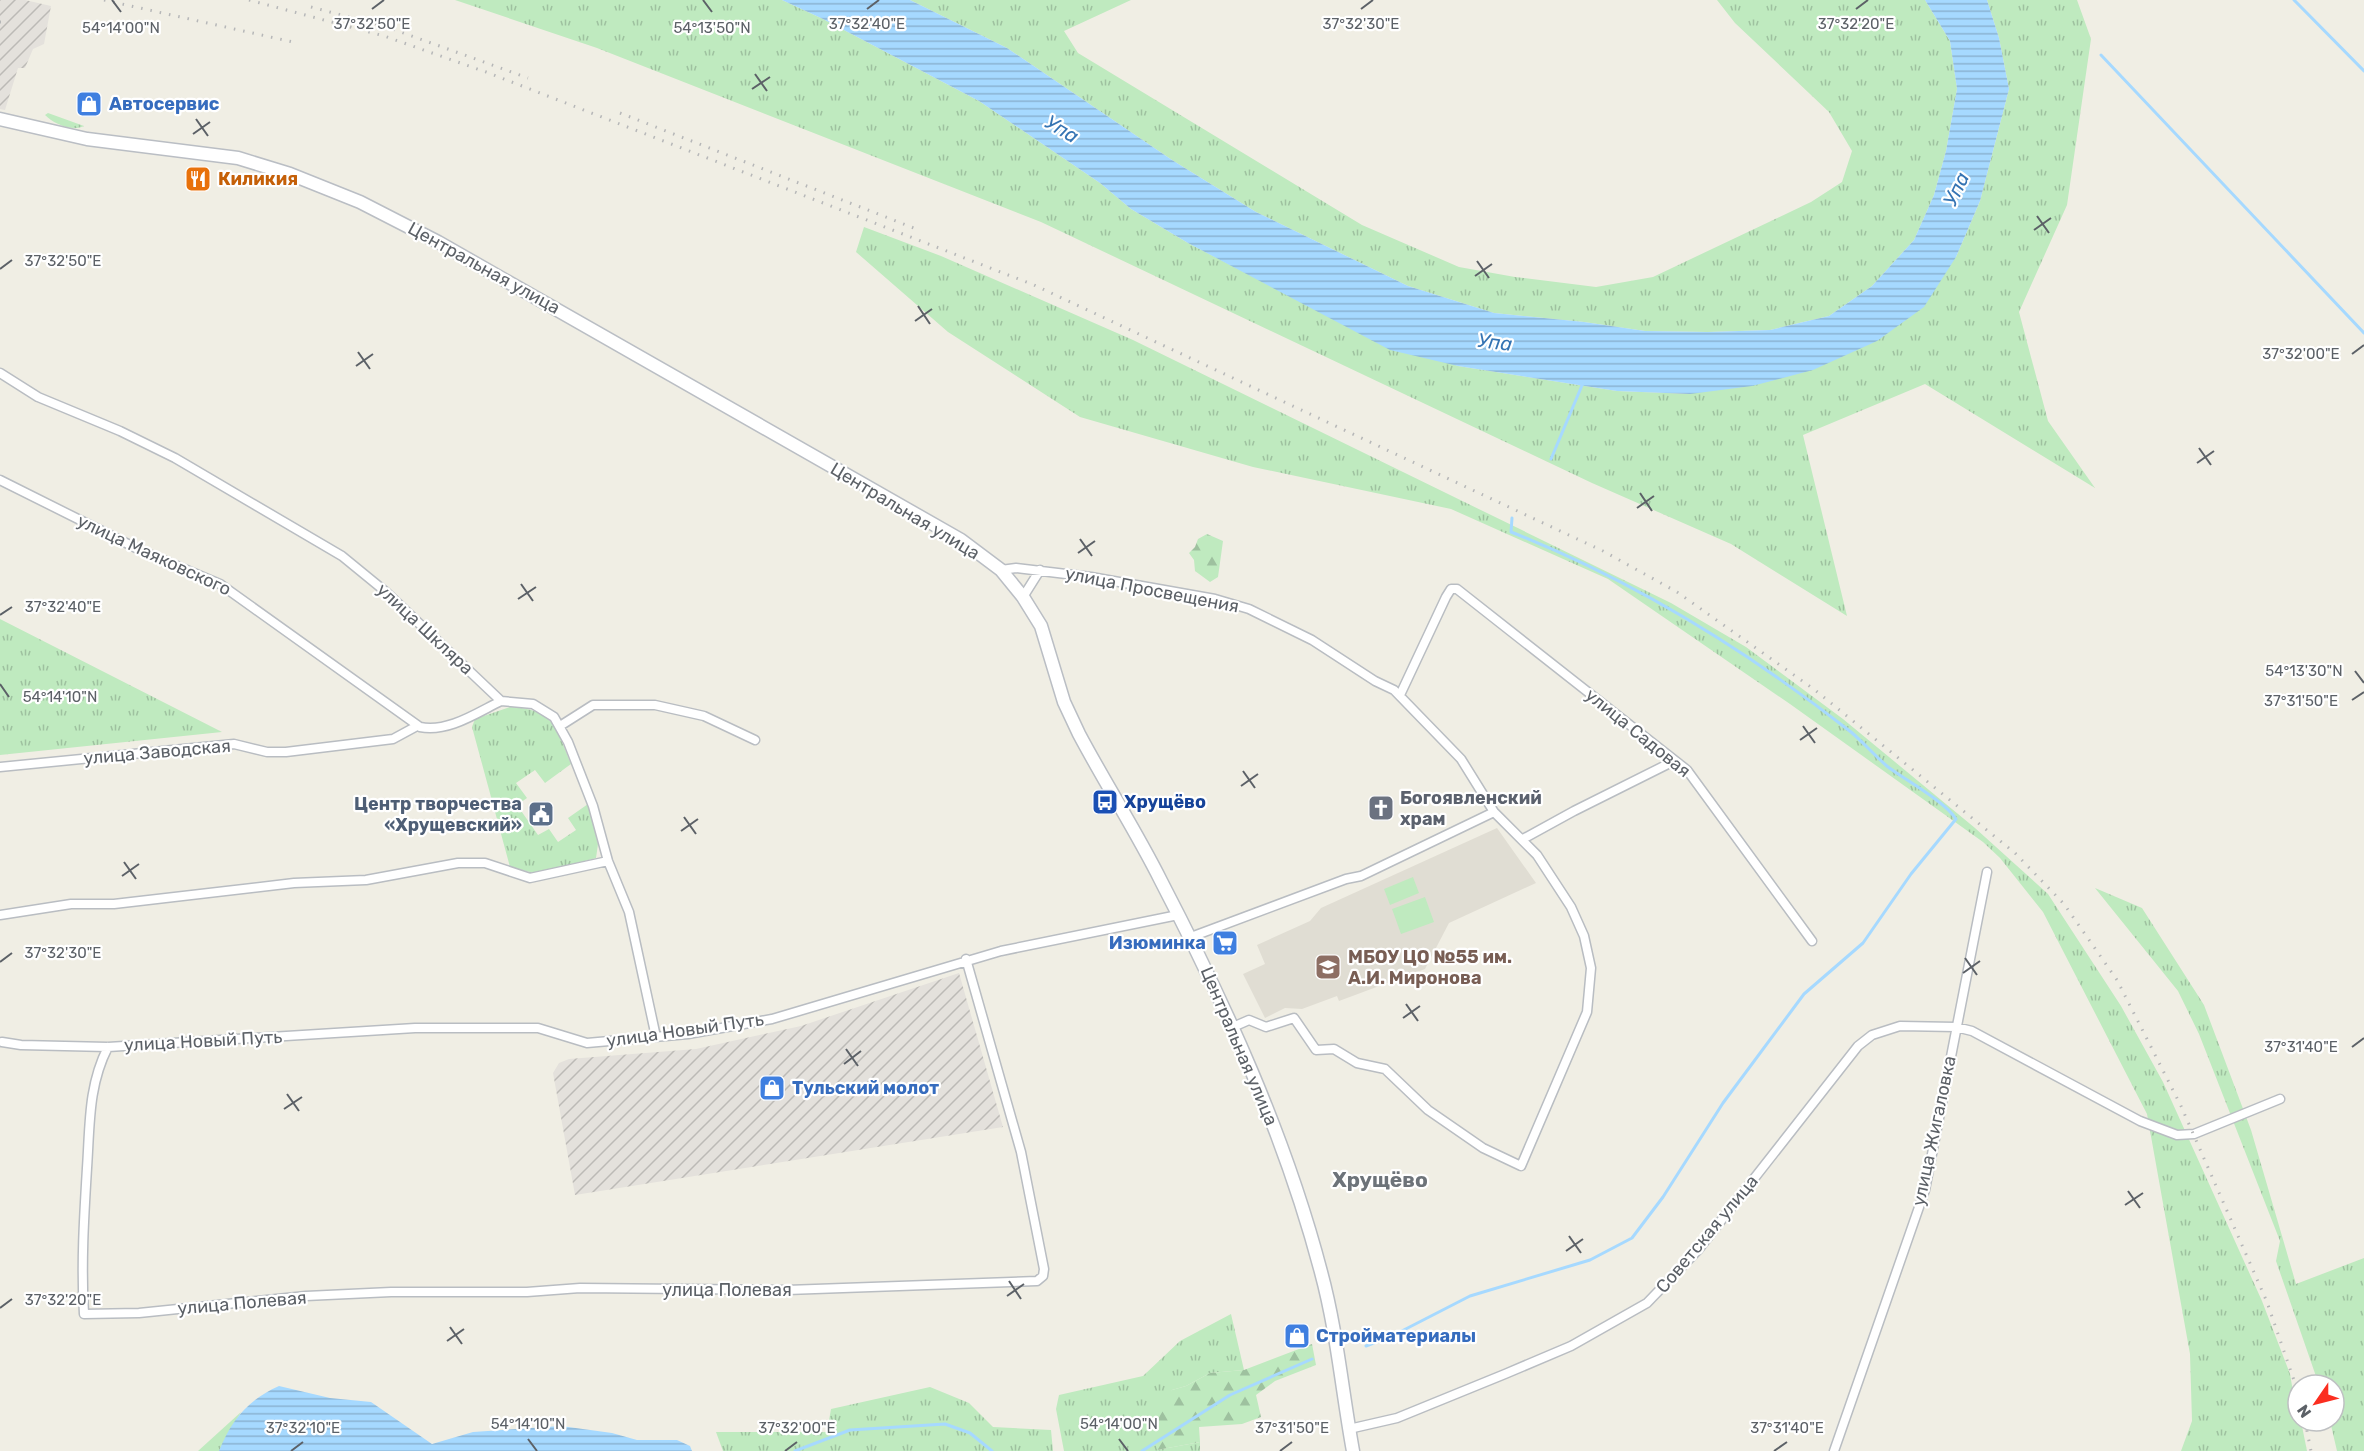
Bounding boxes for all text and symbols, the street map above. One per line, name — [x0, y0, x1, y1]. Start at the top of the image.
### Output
text: 37°32'50"E — [334, 15, 410, 33]
text: 37°32'40"E — [829, 15, 905, 33]
text: 37°32'30"E — [1323, 15, 1399, 33]
text: 37°32'20"E — [1818, 15, 1894, 33]
text: 54°14'00"N — [82, 19, 160, 37]
text: 54°13'50"N — [673, 19, 751, 37]
shop icon: Автосервис — [74, 89, 104, 119]
place label: Автосервис — [109, 93, 220, 115]
water label: Упа — [1041, 110, 1083, 148]
restaurant icon: Киликия — [183, 164, 213, 194]
place label: Киликия — [218, 168, 298, 190]
water label: Упа — [1938, 168, 1974, 210]
street label: Центральная улица — [404, 217, 564, 319]
text: 37°32'50"E — [25, 252, 101, 270]
water label: Упа — [1476, 328, 1514, 356]
text: 37°32'00"E — [2262, 345, 2340, 363]
street label: Центральная улица — [826, 458, 984, 564]
street label: улица Маяковского — [74, 510, 234, 600]
street label: улица Просвещения — [1063, 562, 1241, 618]
street label: улица Шкляра — [372, 579, 478, 679]
text: 37°32'40"E — [25, 598, 101, 616]
text: 54°13'30"N — [2265, 662, 2343, 680]
street label: улица Садовая — [1581, 684, 1695, 782]
text: 54°14'10"N — [23, 688, 97, 706]
text: 37°31'50"E — [2264, 692, 2338, 710]
street label: улица Заводская — [82, 735, 232, 769]
bus stop icon: Хрущёво — [1090, 787, 1120, 817]
place label: Богоявленский храм — [1400, 787, 1542, 830]
place label: Хрущёво — [1124, 791, 1206, 813]
place label: Центр творчества «Хрущевский» — [354, 793, 522, 836]
church icon: Богоявленский храм — [1366, 793, 1396, 823]
public building icon: Центр творчества «Хрущевский» — [526, 799, 556, 829]
supermarket icon: Изюминка — [1210, 928, 1240, 958]
place label: Изюминка — [1109, 932, 1206, 954]
text: 37°32'30"E — [25, 944, 101, 962]
place label: МБОУ ЦО №55 им. А.И. Миронова — [1348, 946, 1512, 989]
school or university icon: МБОУ ЦО №55 им. А.И. Миронова — [1313, 952, 1343, 982]
street label: Центральная улица — [1196, 963, 1282, 1129]
street label: улица Новый Путь — [605, 1008, 765, 1052]
street label: улица Новый Путь — [123, 1026, 283, 1056]
text: 37°31'40"E — [2264, 1038, 2338, 1056]
street label: улица Жигаловка — [1907, 1054, 1961, 1208]
shop icon: Тульский молот — [757, 1073, 787, 1103]
place label: Тульский молот — [792, 1077, 939, 1099]
district label: Хрущёво — [1332, 1167, 1428, 1192]
street label: Советская улица — [1651, 1171, 1763, 1297]
street label: улица Полевая — [662, 1279, 792, 1301]
street label: улица Полевая — [177, 1286, 307, 1320]
text: 37°32'20"E — [25, 1291, 101, 1309]
shop icon: Стройматериалы — [1282, 1321, 1312, 1351]
place label: Стройматериалы — [1316, 1325, 1476, 1347]
north arrow — [2286, 1373, 2346, 1433]
text: N — [2293, 1401, 2315, 1421]
text: 54°14'10"N — [491, 1415, 565, 1433]
text: 54°14'00"N — [1080, 1415, 1158, 1433]
text: 37°32'10"E — [266, 1419, 340, 1437]
text: 37°32'00"E — [758, 1419, 836, 1437]
text: 37°31'50"E — [1255, 1419, 1329, 1437]
text: 37°31'40"E — [1750, 1419, 1824, 1437]

